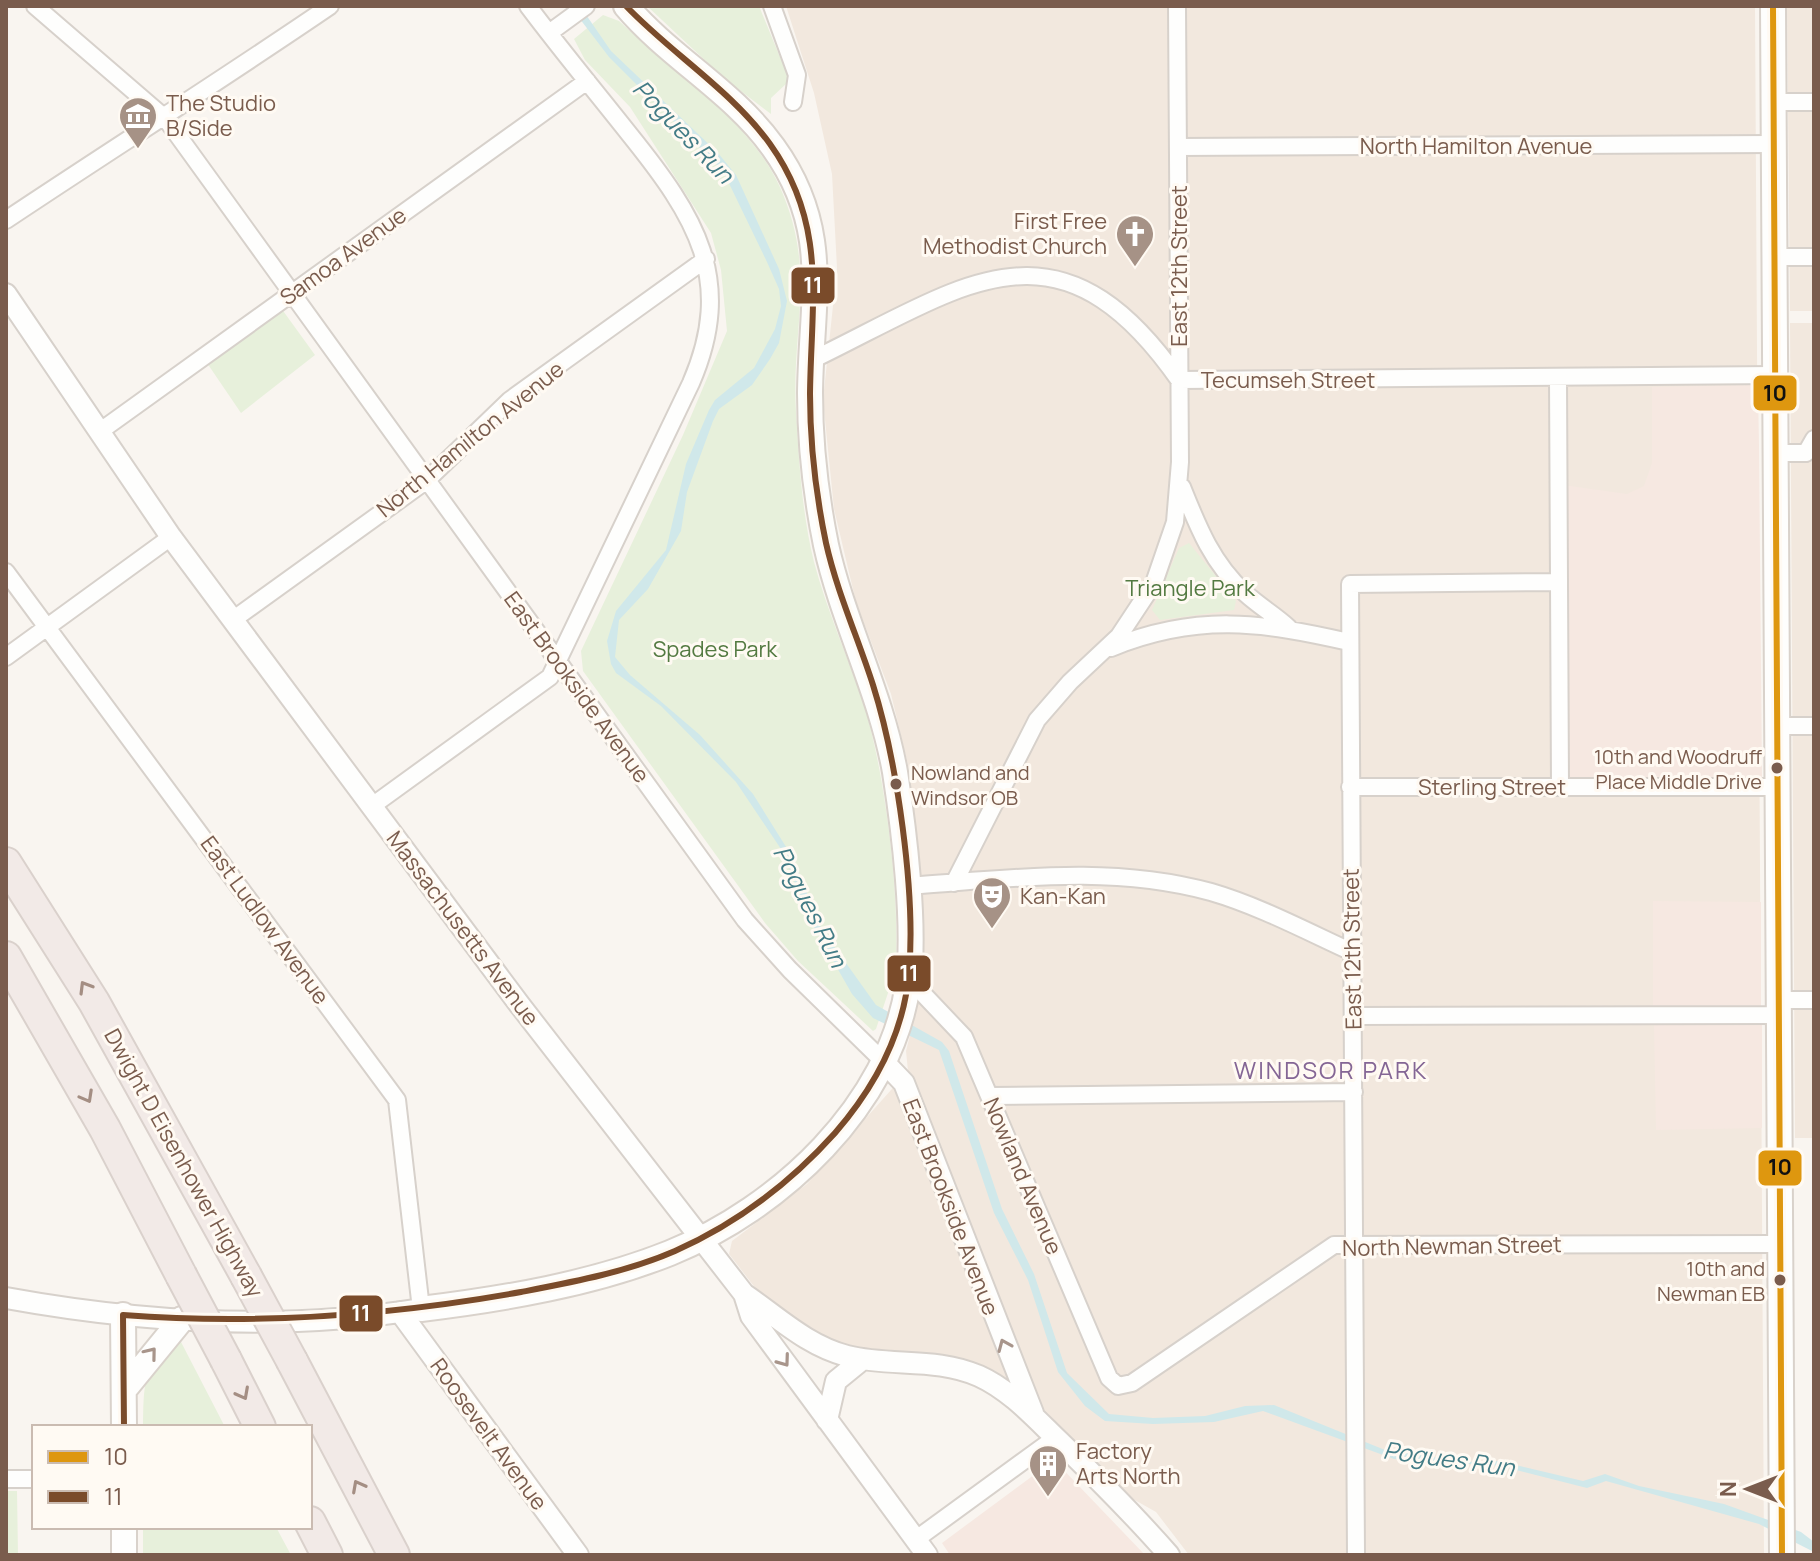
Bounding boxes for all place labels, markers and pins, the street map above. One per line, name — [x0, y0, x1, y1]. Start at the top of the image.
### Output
place label: The Studio B/Side — [166, 88, 276, 143]
museum icon: The Studio B/Side — [117, 95, 159, 150]
place label: First Free Methodist Church — [923, 206, 1107, 261]
church icon: First Free Methodist Church — [1114, 213, 1156, 268]
place label: 10th and Woodruff Place Middle Drive — [1594, 743, 1763, 795]
place label: Nowland and Windsor OB — [911, 759, 1030, 811]
marker: 10th and Woodruff Place Middle Drive — [1769, 760, 1785, 776]
marker: Nowland and Windsor OB — [888, 776, 904, 792]
theatre icon: Kan-Kan — [971, 875, 1013, 930]
place label: Kan-Kan — [1020, 881, 1106, 911]
place label: 10th and Newman EB — [1657, 1255, 1765, 1307]
marker: 10th and Newman EB — [1772, 1272, 1788, 1288]
place label: Factory Arts North — [1076, 1436, 1181, 1491]
building icon: Factory Arts North — [1027, 1443, 1069, 1498]

